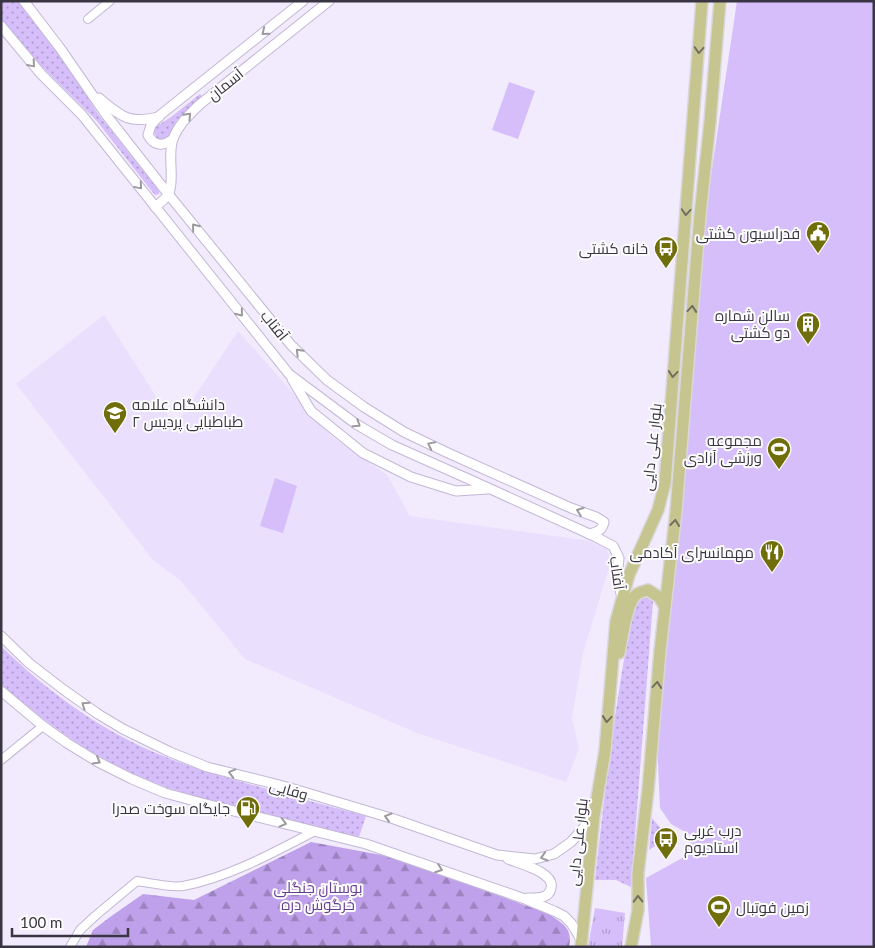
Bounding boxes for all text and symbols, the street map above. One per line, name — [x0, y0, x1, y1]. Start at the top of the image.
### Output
one-way arrow — [262, 26, 271, 35]
one-way arrow — [693, 46, 704, 54]
one-way arrow — [27, 58, 36, 67]
street label: آسمان — [203, 64, 248, 105]
one-way arrow — [182, 113, 191, 122]
one-way arrow — [133, 181, 142, 190]
one-way arrow — [681, 208, 692, 216]
public building icon: فدراسیون کشتی — [805, 220, 831, 254]
one-way arrow — [193, 224, 201, 233]
place label: فدراسیون کشتی — [696, 224, 800, 244]
bus stop icon: خانه کشتی — [653, 235, 679, 269]
place label: خانه کشتی — [579, 239, 648, 259]
one-way arrow — [686, 305, 697, 313]
street label: آفتاب — [257, 306, 293, 344]
place label: سالن شماره دو کشتی — [715, 306, 790, 343]
one-way arrow — [235, 307, 243, 316]
building icon: سالن شماره دو کشتی — [795, 311, 821, 345]
one-way arrow — [296, 349, 305, 358]
one-way arrow — [668, 370, 679, 378]
place label: دانشگاه علامه طباطبایی پردیس ۲ — [132, 395, 243, 432]
school or university icon: دانشگاه علامه طباطبایی پردیس ۲ — [102, 400, 128, 434]
street label: بلوار علی دایی — [637, 402, 667, 492]
one-way arrow — [351, 418, 361, 427]
place label: مجموعه ورزشی آزادی — [684, 431, 762, 468]
sports icon: مجموعه ورزشی آزادی — [766, 436, 792, 470]
one-way arrow — [427, 441, 436, 451]
one-way arrow — [576, 507, 584, 517]
one-way arrow — [669, 519, 680, 527]
restaurant icon: مهمانسرای آکادمی — [759, 539, 785, 573]
place label: مهمانسرای آکادمی — [629, 543, 754, 563]
street label: آفتاب — [607, 555, 629, 591]
one-way arrow — [651, 680, 662, 688]
one-way arrow — [81, 702, 91, 711]
one-way arrow — [602, 715, 613, 723]
one-way arrow — [91, 755, 100, 765]
one-way arrow — [227, 768, 236, 779]
street label: وفایی — [267, 775, 310, 805]
fuel station icon: جایگاه سوخت صدرا — [235, 795, 261, 829]
street label: بلوار علی دایی — [563, 797, 593, 887]
place label: جایگاه سوخت صدرا — [112, 799, 230, 818]
one-way arrow — [384, 813, 393, 823]
one-way arrow — [279, 817, 288, 828]
place label: درب غربی استادیوم — [684, 821, 742, 858]
bus stop icon: درب غربی استادیوم — [653, 826, 679, 860]
one-way arrow — [540, 851, 548, 861]
one-way arrow — [434, 863, 443, 873]
park label: بوستان جنگلی خرگوش دره — [274, 878, 362, 915]
one-way arrow — [633, 894, 643, 902]
sports icon: زمین فوتبال — [706, 894, 732, 928]
place label: زمین فوتبال — [736, 898, 809, 918]
scale bar — [12, 906, 129, 938]
text: 100 m — [20, 913, 62, 931]

